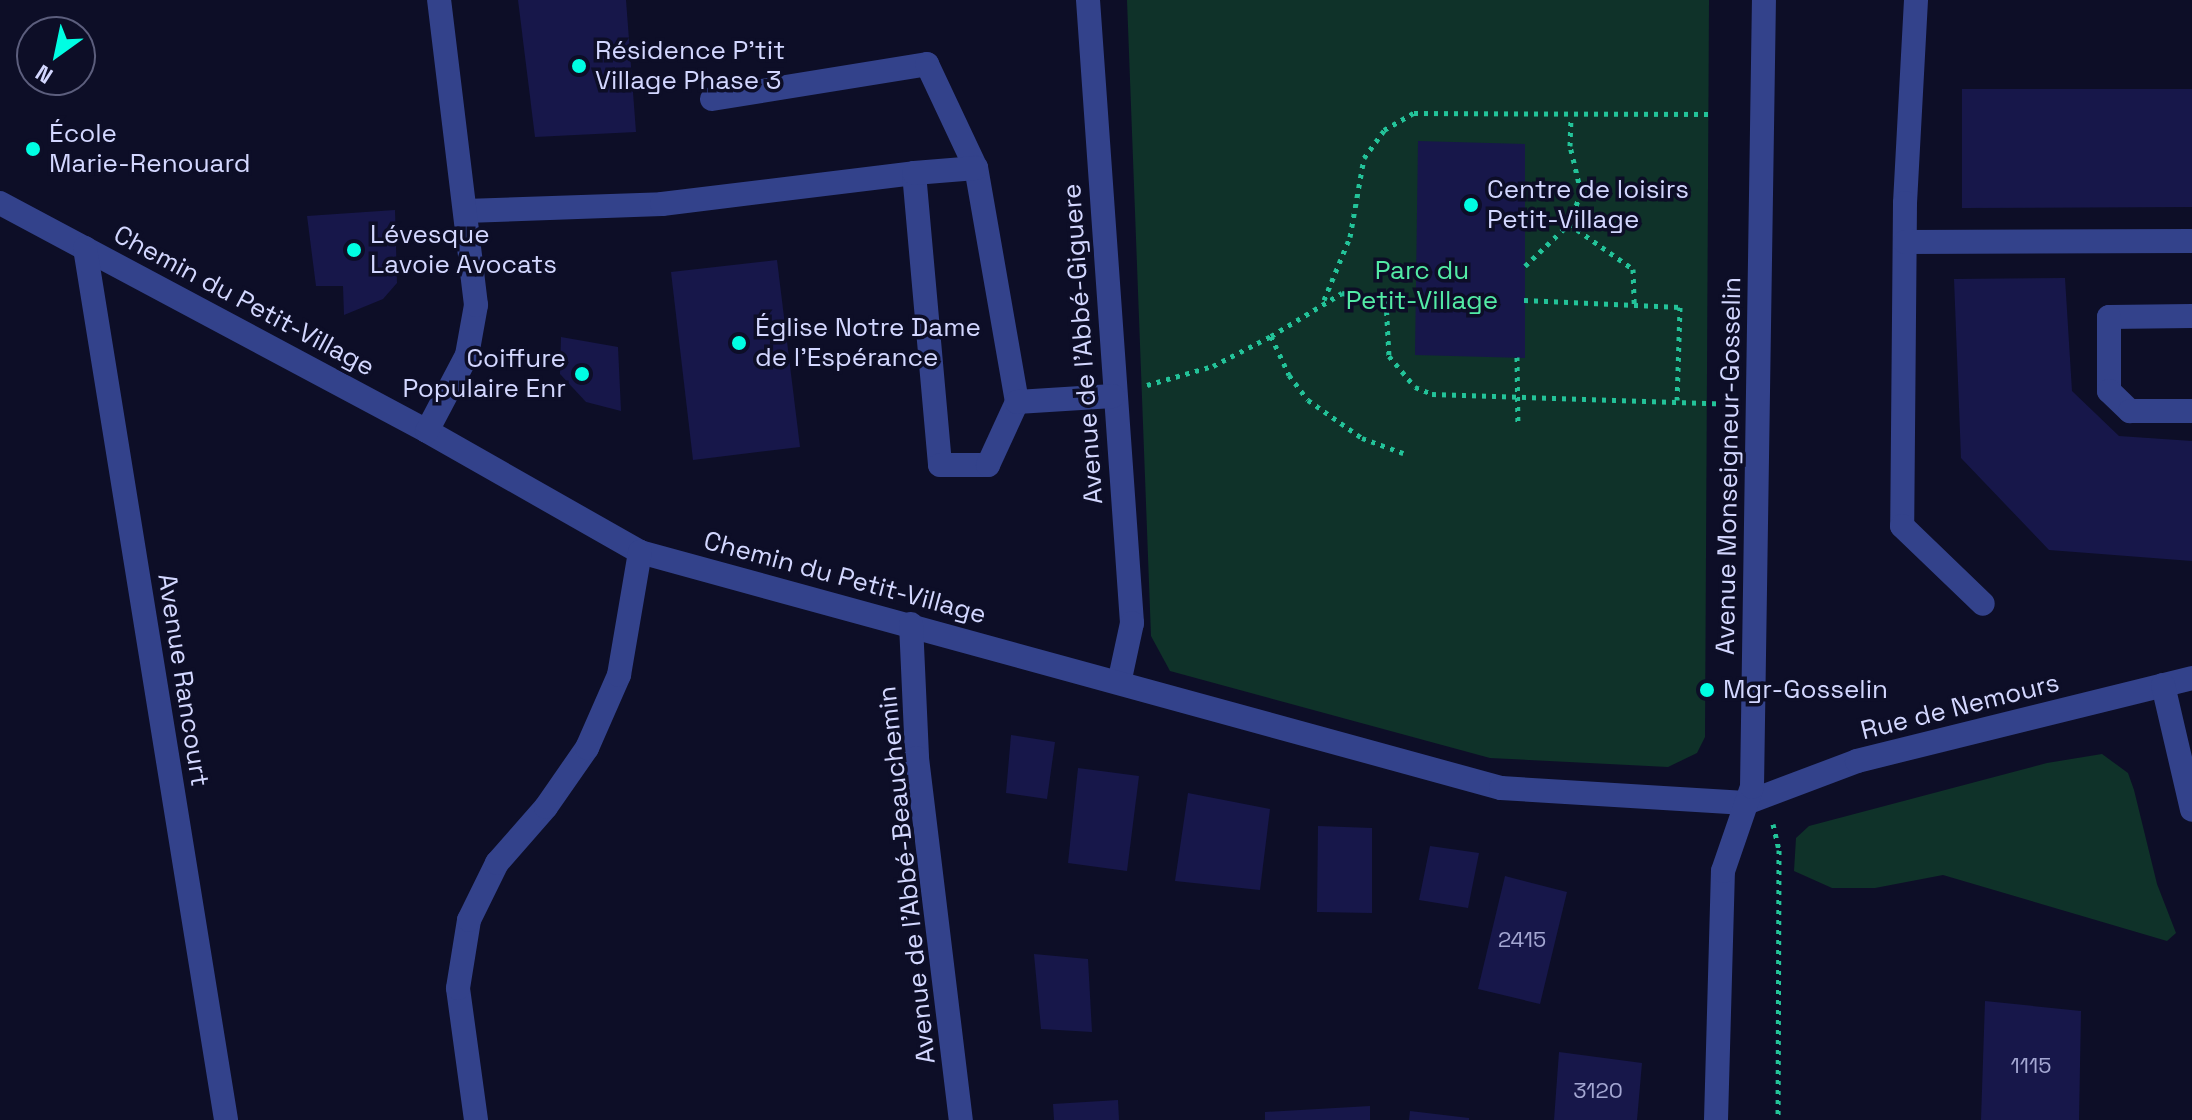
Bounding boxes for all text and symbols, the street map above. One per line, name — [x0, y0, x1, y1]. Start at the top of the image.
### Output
north arrow — [16, 16, 96, 96]
place label: Résidence P'tit Village Phase 3 — [595, 35, 785, 96]
marker: Résidence P'tit Village Phase 3 — [570, 57, 588, 75]
text: N — [30, 59, 58, 90]
place label: École Marie-Renouard — [49, 118, 251, 180]
marker: École Marie-Renouard — [24, 140, 42, 158]
place label: Centre de loisirs Petit-Village — [1487, 174, 1689, 236]
street label: Avenue de l'Abbé-Giguere — [1056, 183, 1110, 505]
marker: Centre de loisirs Petit-Village — [1462, 196, 1480, 214]
street label: Chemin du Petit-Village — [108, 219, 380, 383]
place label: Lévesque Lavoie Avocats — [370, 219, 557, 280]
marker: Lévesque Lavoie Avocats — [345, 241, 363, 259]
park label: Parc du Petit-Village — [1346, 255, 1498, 316]
street label: Avenue Monseigneur-Gosselin — [1710, 277, 1748, 655]
place label: Église Notre Dame de l'Espérance — [755, 312, 981, 374]
marker: Église Notre Dame de l'Espérance — [730, 334, 748, 352]
place label: Coiffure Populaire Enr — [403, 343, 566, 404]
marker: Coiffure Populaire Enr — [573, 365, 591, 383]
street label: Chemin du Petit-Village — [700, 525, 990, 631]
street label: Avenue Rancourt — [151, 571, 215, 789]
street label: Rue de Nemours — [1858, 667, 2062, 747]
place label: Mgr-Gosselin — [1723, 674, 1888, 706]
marker: Mgr-Gosselin — [1698, 681, 1716, 699]
street label: Avenue de l'Abbé-Beauchemin — [872, 685, 942, 1065]
house number: 2415 — [1498, 927, 1546, 953]
house number: 1115 — [2011, 1053, 2051, 1079]
house number: 3120 — [1573, 1078, 1623, 1104]

